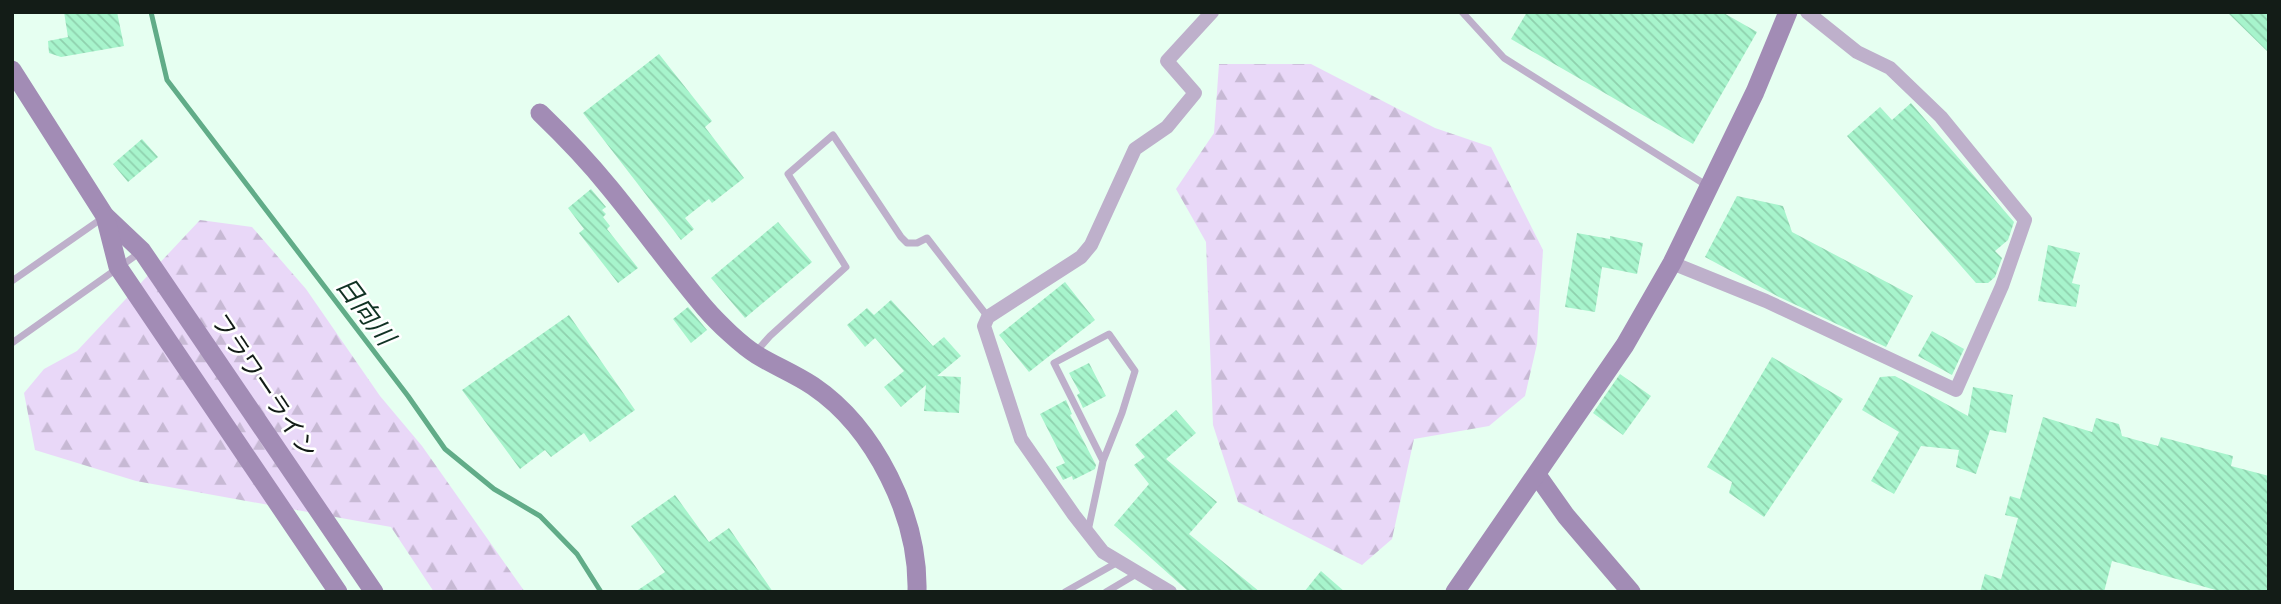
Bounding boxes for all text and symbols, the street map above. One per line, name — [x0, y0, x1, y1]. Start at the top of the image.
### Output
water label: 日向川 — [329, 271, 403, 354]
street label: フラワーライン — [205, 309, 323, 463]

